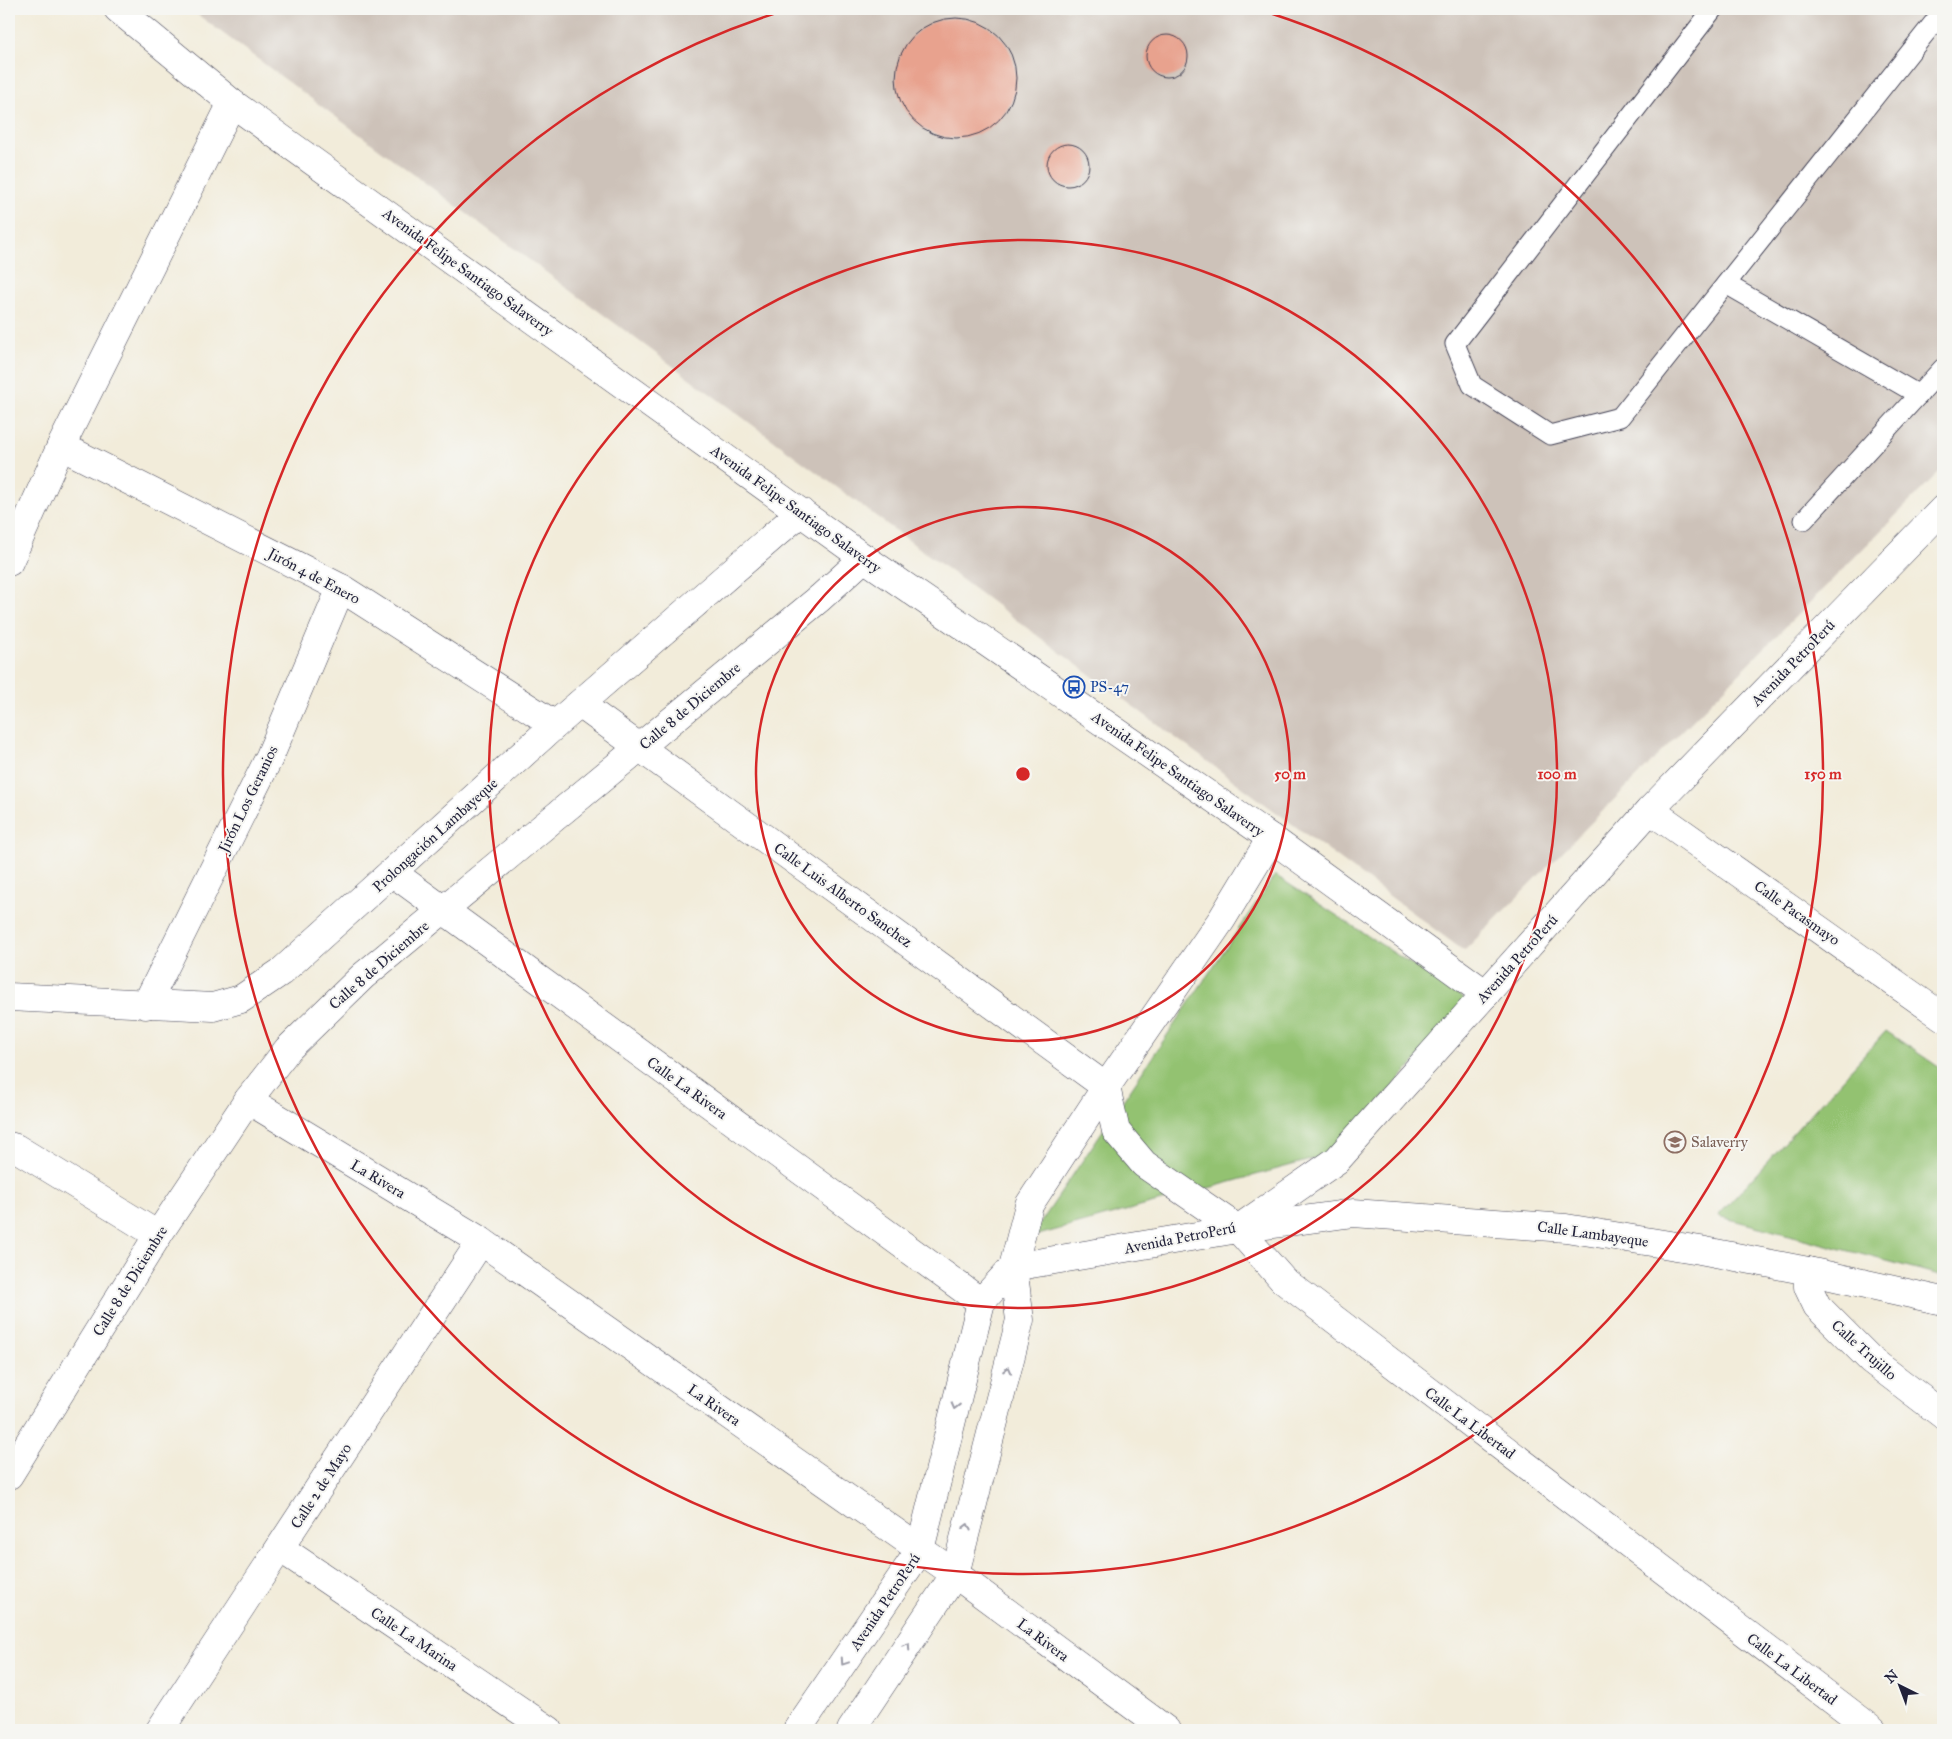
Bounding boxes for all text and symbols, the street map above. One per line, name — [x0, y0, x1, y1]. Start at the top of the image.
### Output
street label: Avenida Felipe Santiago Salaverry — [378, 203, 558, 340]
street label: Avenida Felipe Santiago Salaverry — [706, 440, 886, 577]
street label: Jirón 4 de Enero — [263, 543, 363, 609]
street label: Avenida PetroPerú — [1747, 616, 1839, 711]
street label: Calle 8 de Diciembre — [636, 658, 744, 754]
bus stop icon: PS-47 — [1062, 675, 1086, 699]
place label: PS-47 — [1090, 678, 1129, 696]
street label: Avenida Felipe Santiago Salaverry — [1087, 707, 1268, 841]
street label: Jirón Los Geranios — [213, 743, 283, 858]
centre of rings — [1014, 765, 1032, 783]
text: 50 m — [1274, 765, 1306, 783]
text: 100 m — [1537, 765, 1577, 783]
text: 150 m — [1804, 765, 1842, 783]
street label: Prolongación Lambayeque — [369, 774, 502, 897]
street label: Calle Luis Alberto Sanchez — [770, 839, 916, 951]
street label: Calle Pacasmayo — [1751, 877, 1843, 949]
street label: Avenida PetroPerú — [1472, 911, 1561, 1008]
street label: Calle 8 de Diciembre — [325, 917, 433, 1013]
street label: Calle La Rivera — [643, 1053, 731, 1123]
school or university icon: Salaverry — [1663, 1130, 1687, 1154]
place label: Salaverry — [1691, 1133, 1749, 1151]
street label: La Rivera — [347, 1156, 409, 1203]
street label: Calle Lambayeque — [1536, 1217, 1650, 1252]
street label: Avenida PetroPerú — [1122, 1218, 1237, 1258]
street label: Calle 8 de Diciembre — [89, 1223, 171, 1339]
street label: Calle Trujillo — [1828, 1316, 1900, 1384]
one-way arrow — [1002, 1366, 1012, 1374]
street label: La Rivera — [684, 1380, 744, 1430]
street label: Calle La Libertad — [1421, 1383, 1519, 1463]
one-way arrow — [950, 1401, 961, 1410]
street label: Calle 2 de Mayo — [287, 1440, 355, 1532]
one-way arrow — [961, 1522, 972, 1531]
street label: Avenida PetroPerú — [845, 1550, 924, 1655]
street label: Calle La Marina — [367, 1603, 461, 1675]
street label: La Rivera — [1013, 1615, 1073, 1666]
street label: Calle La Libertad — [1743, 1629, 1841, 1709]
one-way arrow — [901, 1642, 910, 1652]
one-way arrow — [840, 1657, 850, 1666]
north arrow — [1874, 1662, 1924, 1712]
text: N — [1882, 1666, 1902, 1687]

